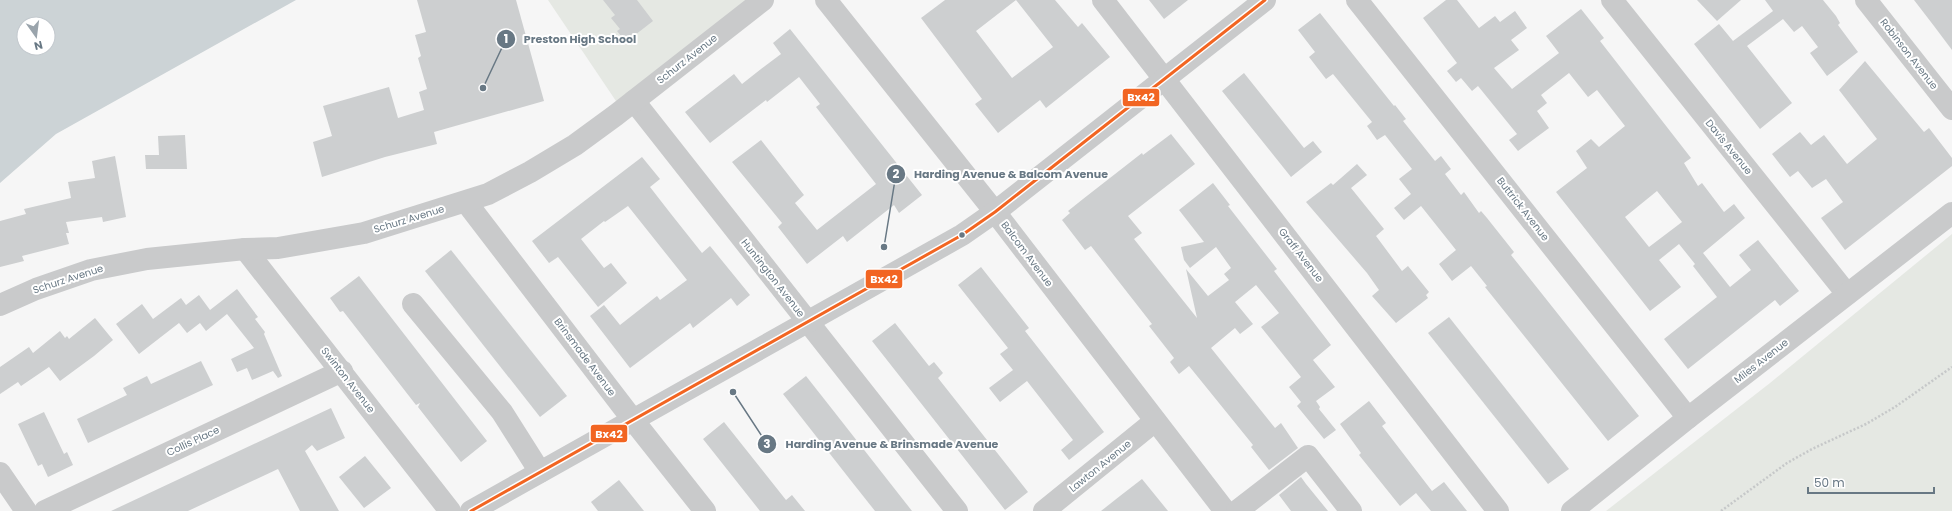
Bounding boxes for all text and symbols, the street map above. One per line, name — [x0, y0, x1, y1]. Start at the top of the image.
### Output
street label: Robinson Avenue — [1877, 15, 1941, 93]
north arrow — [16, 16, 56, 56]
callout: Preston High School — [496, 28, 644, 51]
text: 1 — [504, 30, 508, 47]
text: Preston High School — [524, 31, 636, 47]
street label: Schurz Avenue — [654, 31, 720, 87]
text: N — [32, 37, 44, 54]
line badge: Bx42 — [1122, 88, 1160, 107]
text: Bx42 — [1127, 89, 1155, 105]
street label: Davis Avenue — [1702, 116, 1756, 178]
callout: Harding Avenue & Balcom Avenue — [886, 163, 1116, 186]
text: 2 — [893, 165, 900, 182]
text: Harding Avenue & Balcom Avenue — [914, 166, 1108, 182]
street label: Buttrick Avenue — [1493, 174, 1553, 244]
street label: Schurz Avenue — [372, 201, 446, 237]
street label: Balcom Avenue — [997, 218, 1057, 290]
street label: Graff Avenue — [1275, 225, 1327, 285]
unlabelled marker — [957, 230, 967, 240]
street label: Huntington Avenue — [738, 236, 808, 320]
street label: Schurz Avenue — [31, 261, 105, 297]
line badge: Bx42 — [865, 269, 903, 289]
text: Bx42 — [870, 271, 898, 287]
street label: Brinsmade Avenue — [551, 315, 619, 399]
street label: Miles Avenue — [1731, 335, 1791, 387]
street label: Swinton Avenue — [318, 344, 378, 416]
street label: Collis Place — [164, 422, 222, 460]
line badge: Bx42 — [590, 424, 628, 443]
text: Bx42 — [595, 426, 623, 442]
callout: Harding Avenue & Brinsmade Avenue — [757, 432, 1006, 455]
text: 3 — [763, 435, 771, 452]
text: Harding Avenue & Brinsmade Avenue — [786, 436, 999, 452]
street label: Lawton Avenue — [1066, 436, 1134, 496]
scale bar — [1808, 469, 1934, 495]
text: 50 m — [1814, 474, 1845, 491]

